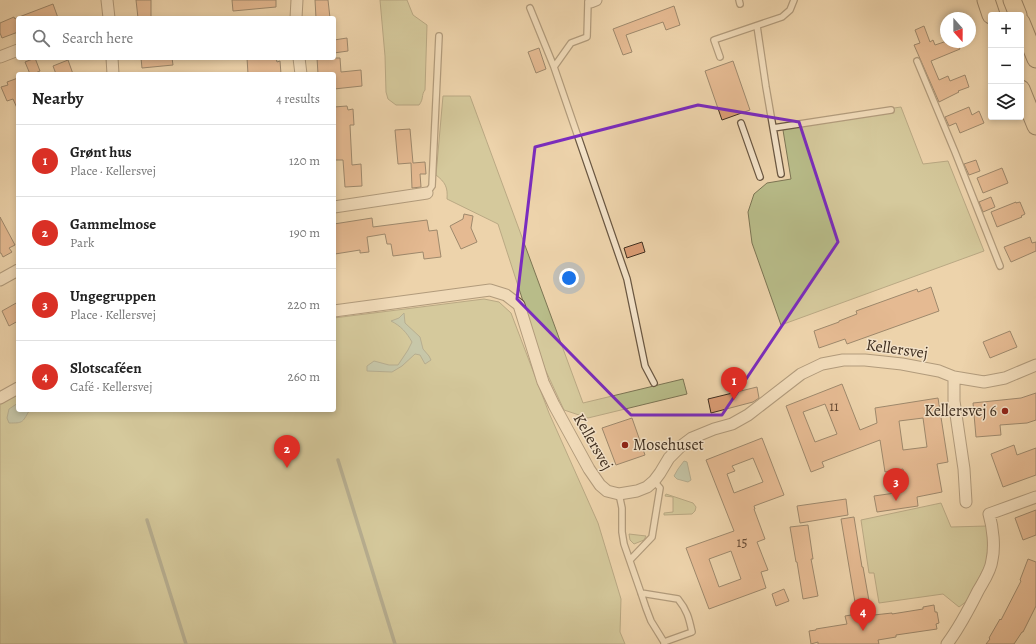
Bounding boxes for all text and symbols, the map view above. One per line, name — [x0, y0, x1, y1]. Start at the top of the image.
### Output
north arrow — [940, 12, 976, 48]
map controls — [988, 12, 1024, 120]
button: + — [988, 12, 1024, 48]
search box — [16, 16, 336, 60]
icon: search — [30, 27, 52, 49]
text: Search here — [62, 28, 133, 48]
button: − — [988, 48, 1024, 84]
button: layers — [988, 84, 1024, 120]
text: Nearby — [32, 87, 83, 110]
text: 4 results — [276, 90, 320, 107]
text: Grønt hus — [70, 142, 132, 162]
text: 1 — [43, 152, 47, 169]
text: 120 m — [289, 152, 320, 169]
text: Place · Kellersvej — [70, 162, 156, 179]
text: Gammelmose — [70, 214, 156, 234]
text: 2 — [42, 224, 48, 241]
text: 190 m — [289, 224, 320, 241]
text: Park — [70, 234, 94, 251]
your location — [559, 268, 579, 288]
text: Ungegruppen — [70, 286, 156, 306]
text: 3 — [42, 296, 48, 313]
text: 220 m — [287, 296, 320, 313]
text: Place · Kellersvej — [70, 306, 156, 323]
street label: Kellersvej — [865, 334, 929, 364]
text: Slotscaféen — [70, 358, 142, 378]
pin: 1 — [721, 367, 747, 400]
text: 4 — [42, 368, 48, 385]
text: 260 m — [287, 368, 320, 385]
text: Café · Kellersvej — [70, 378, 152, 395]
house number: 11 — [829, 397, 839, 416]
place label: Kellersvej 6 — [924, 400, 997, 422]
marker: Kellersvej 6 — [1000, 406, 1010, 416]
street label: Kellersvej — [568, 410, 618, 474]
place label: Mosehuset — [633, 434, 704, 456]
pin: 2 — [274, 435, 300, 468]
marker: Mosehuset — [620, 440, 630, 450]
pin: 3 — [883, 468, 909, 501]
house number: 15 — [737, 533, 747, 552]
pin: 4 — [850, 598, 876, 631]

